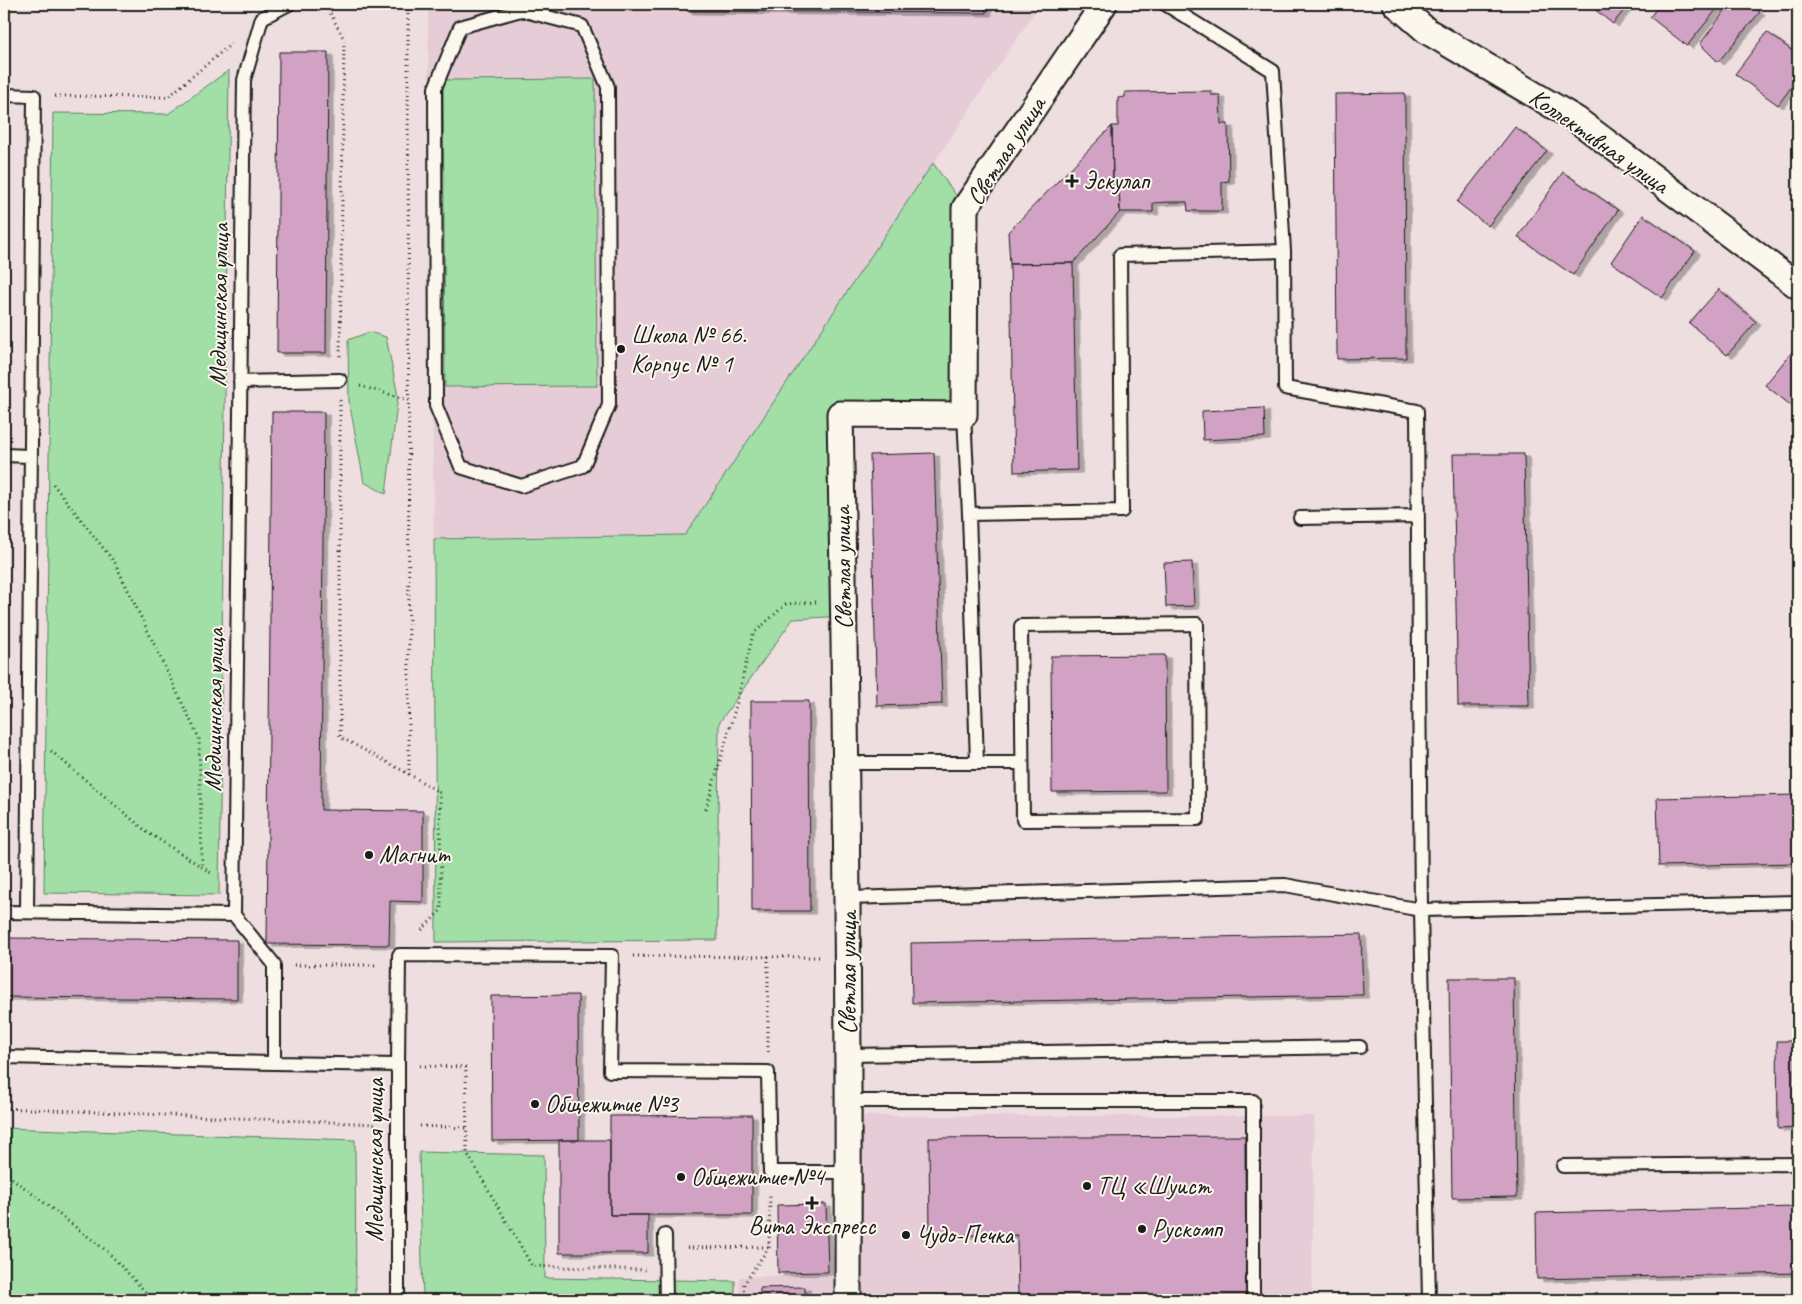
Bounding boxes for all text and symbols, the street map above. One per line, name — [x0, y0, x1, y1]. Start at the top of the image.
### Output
street label: Коллективная улица — [1523, 81, 1677, 202]
street label: Светлая улица — [959, 88, 1054, 211]
place label: Эскулап — [1083, 165, 1150, 197]
marker: Эскулап — [1065, 174, 1079, 188]
street label: Медицинская улица — [202, 221, 236, 387]
place label: Школа № 66. Корпус № 1 — [631, 319, 746, 380]
marker: Школа № 66. Корпус № 1 — [615, 343, 627, 355]
street label: Светлая улица — [826, 503, 860, 630]
street label: Медицинская улица — [197, 626, 231, 792]
place label: Магнит — [379, 839, 451, 871]
marker: Магнит — [363, 849, 375, 861]
street label: Светлая улица — [832, 909, 864, 1035]
street label: Медицинская улица — [359, 1076, 391, 1242]
place label: Общежитие №3 — [545, 1088, 680, 1120]
marker: Общежитие №3 — [529, 1098, 541, 1110]
place label: Общежитие №4 — [691, 1161, 827, 1193]
place label: ТЦ «Шуист — [1097, 1170, 1213, 1202]
marker: Общежитие №4 — [675, 1171, 687, 1183]
marker: ТЦ «Шуист — [1081, 1180, 1093, 1192]
marker: Вита Экспресс — [806, 1197, 818, 1209]
place label: Вита Экспресс — [749, 1210, 877, 1242]
place label: Рускомп — [1152, 1213, 1223, 1245]
place label: Чудо-Печка — [916, 1219, 1015, 1251]
marker: Рускомп — [1136, 1223, 1148, 1235]
marker: Чудо-Печка — [900, 1229, 912, 1241]

